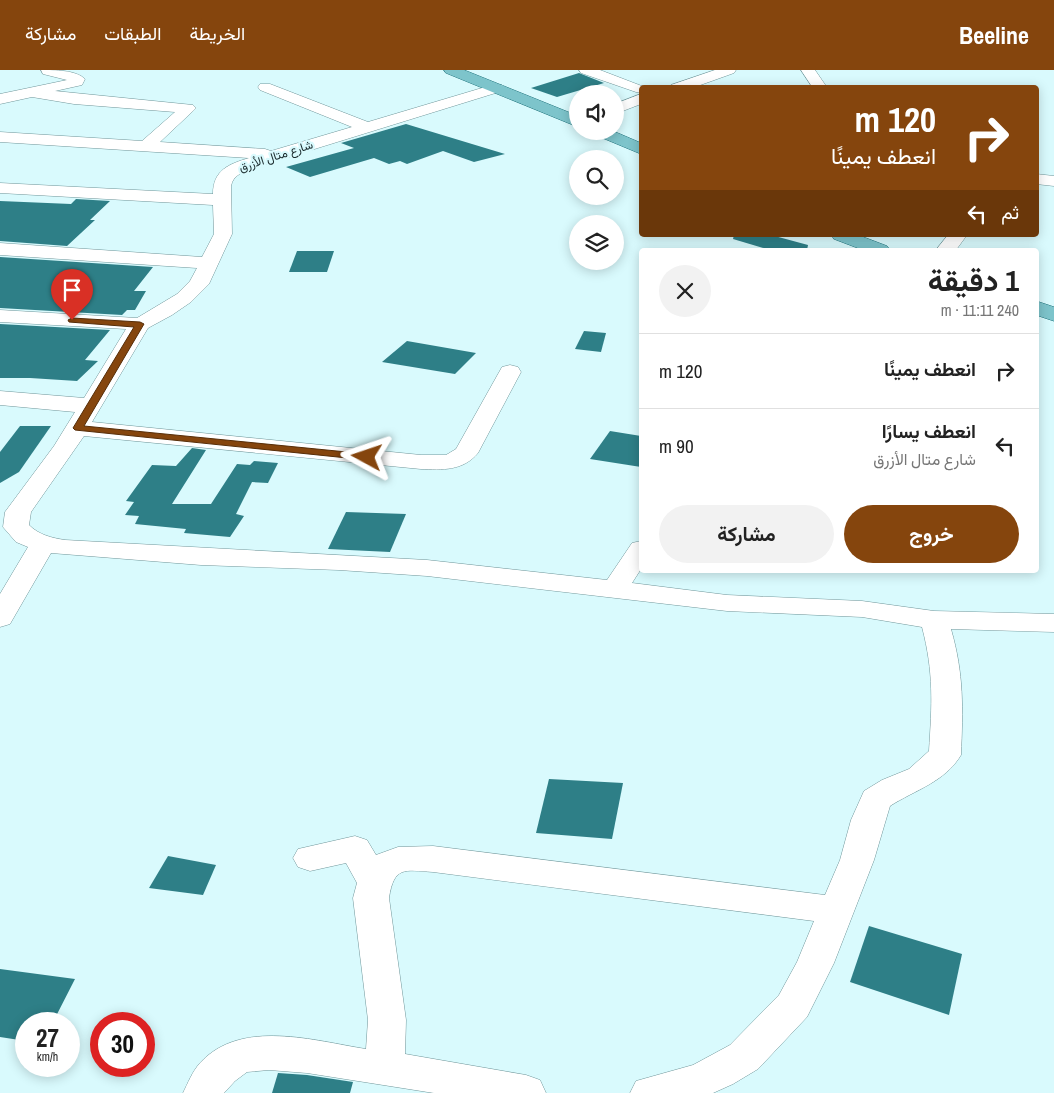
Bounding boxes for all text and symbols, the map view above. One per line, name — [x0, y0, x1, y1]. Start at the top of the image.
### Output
text: Beeline — [959, 19, 1029, 51]
text: مشاركة — [25, 21, 76, 46]
text: الطبقات — [104, 21, 161, 46]
text: الخريطة — [189, 21, 245, 46]
map controls — [569, 85, 624, 270]
button: sound — [569, 85, 624, 140]
text: 120 m — [855, 96, 936, 143]
icon: right — [954, 105, 1019, 170]
street label: شارع متال الأزرق — [237, 136, 315, 176]
text: انعطف يمينًا — [831, 141, 936, 171]
button: search — [569, 150, 624, 205]
text: ثم — [1001, 199, 1019, 225]
icon: left — [963, 200, 991, 228]
button: layers — [569, 215, 624, 270]
text: 1 دقيقة — [928, 260, 1019, 300]
button: close — [659, 265, 711, 317]
pin — [51, 269, 93, 320]
icon: arrive — [58, 276, 86, 304]
text: 240 m · 11:11 — [941, 299, 1019, 321]
text: انعطف يمينًا — [884, 356, 976, 382]
icon: right — [991, 357, 1019, 385]
text: 120 m — [659, 358, 702, 384]
text: انعطف يسارًا — [882, 418, 976, 444]
position arrow — [340, 430, 392, 482]
icon: left — [991, 432, 1019, 460]
text: 90 m — [659, 433, 694, 459]
text: شارع متال الأزرق — [873, 448, 976, 470]
button: مشاركة — [659, 505, 834, 563]
button: خروج — [844, 505, 1019, 563]
speed limit sign: 30 — [90, 1012, 155, 1077]
text: 27 — [36, 1021, 59, 1055]
text: km/h — [37, 1049, 58, 1065]

